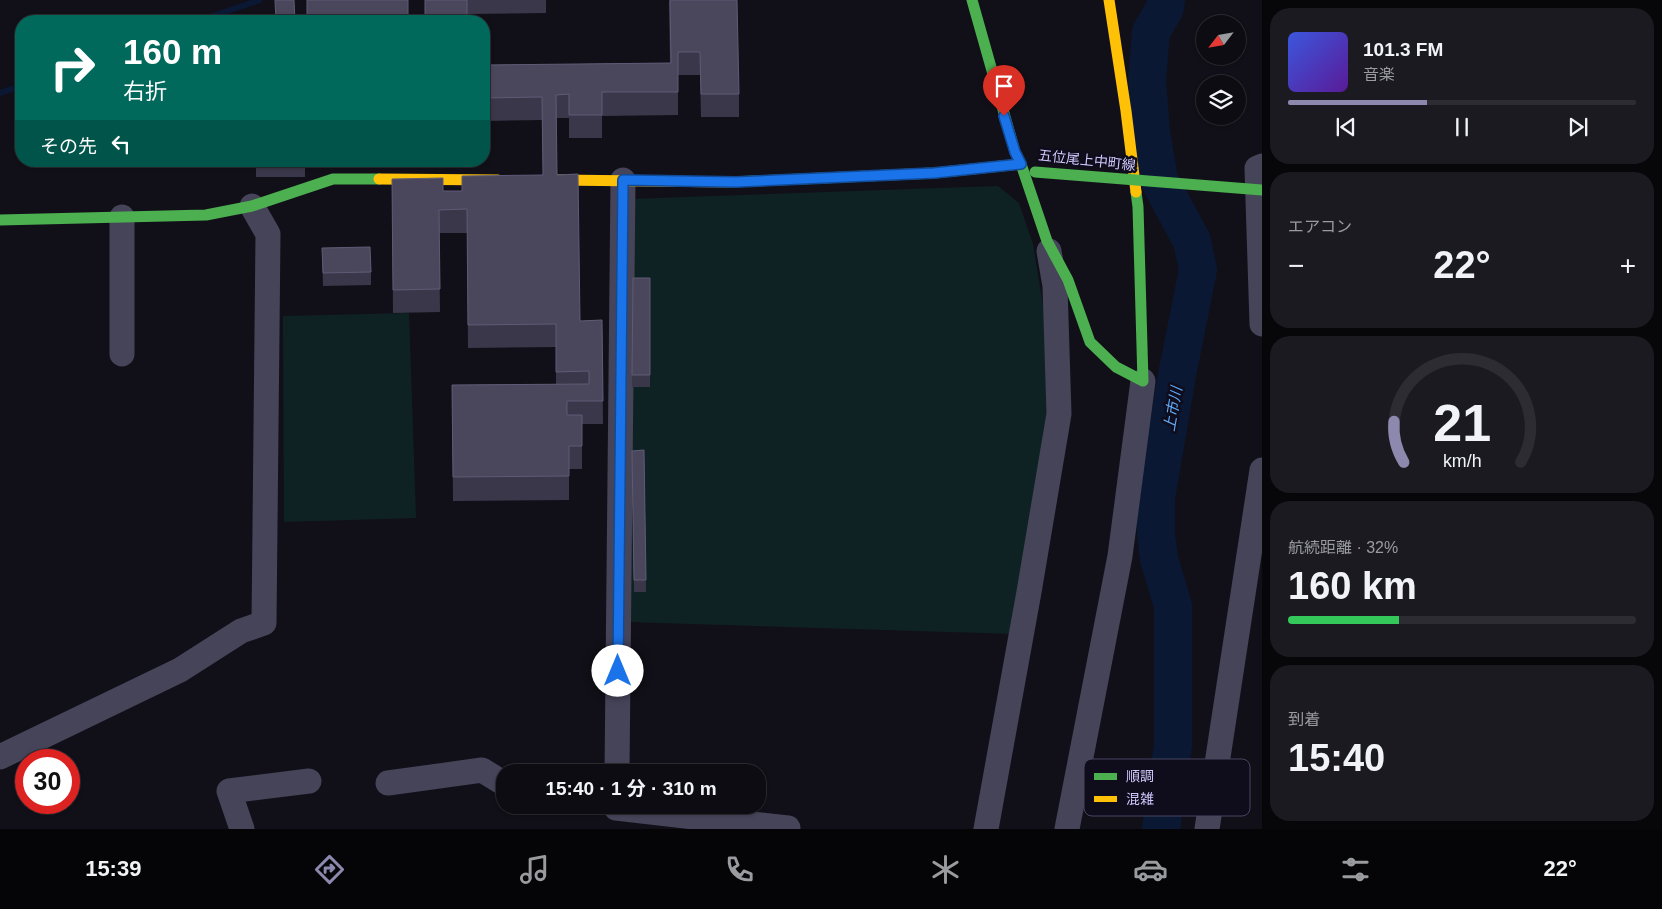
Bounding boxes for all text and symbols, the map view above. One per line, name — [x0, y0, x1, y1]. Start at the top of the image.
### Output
north arrow — [1196, 15, 1246, 65]
map controls — [1196, 15, 1246, 125]
text: 160 m — [123, 32, 222, 71]
icon: right — [40, 35, 105, 100]
text: 101.3 FM — [1363, 39, 1443, 60]
pin — [983, 65, 1025, 116]
text: 音楽 — [1363, 66, 1395, 83]
icon: arrive — [990, 72, 1018, 100]
button: layers — [1196, 75, 1246, 125]
text: 右折 — [123, 79, 167, 104]
icon: previous — [1332, 113, 1360, 141]
icon: pause — [1448, 113, 1476, 141]
icon: next — [1564, 113, 1592, 141]
icon: left — [107, 130, 135, 158]
text: その先 — [40, 136, 97, 157]
street label: 五位尾上中町線 — [1037, 147, 1137, 173]
text: エアコン — [1288, 218, 1352, 235]
text: 22° — [1433, 244, 1491, 286]
text: − — [1288, 250, 1304, 281]
text: + — [1620, 250, 1636, 281]
water label: 上市川 — [1160, 383, 1185, 433]
text: 21 — [1433, 394, 1491, 452]
text: km/h — [1443, 451, 1481, 471]
text: 航続距離 · 32% — [1288, 539, 1398, 556]
text: 160 km — [1288, 565, 1417, 607]
position arrow — [591, 644, 643, 696]
text: 到着 — [1288, 711, 1320, 728]
text: 15:40 — [1288, 737, 1385, 779]
speed limit sign: 30 — [15, 749, 80, 814]
legend — [1084, 759, 1250, 816]
text: 順調 — [1126, 768, 1154, 784]
text: 15:40 · 1 分 · 310 m — [545, 778, 717, 799]
text: 混雑 — [1126, 791, 1154, 807]
icon: directions — [312, 852, 347, 887]
icon: music — [517, 852, 552, 887]
icon: phone — [722, 852, 757, 887]
icon: climate — [928, 852, 963, 887]
icon: car — [1133, 852, 1168, 887]
icon: filters — [1338, 852, 1373, 887]
text: 15:39 — [85, 856, 141, 881]
text: 22° — [1544, 856, 1577, 881]

